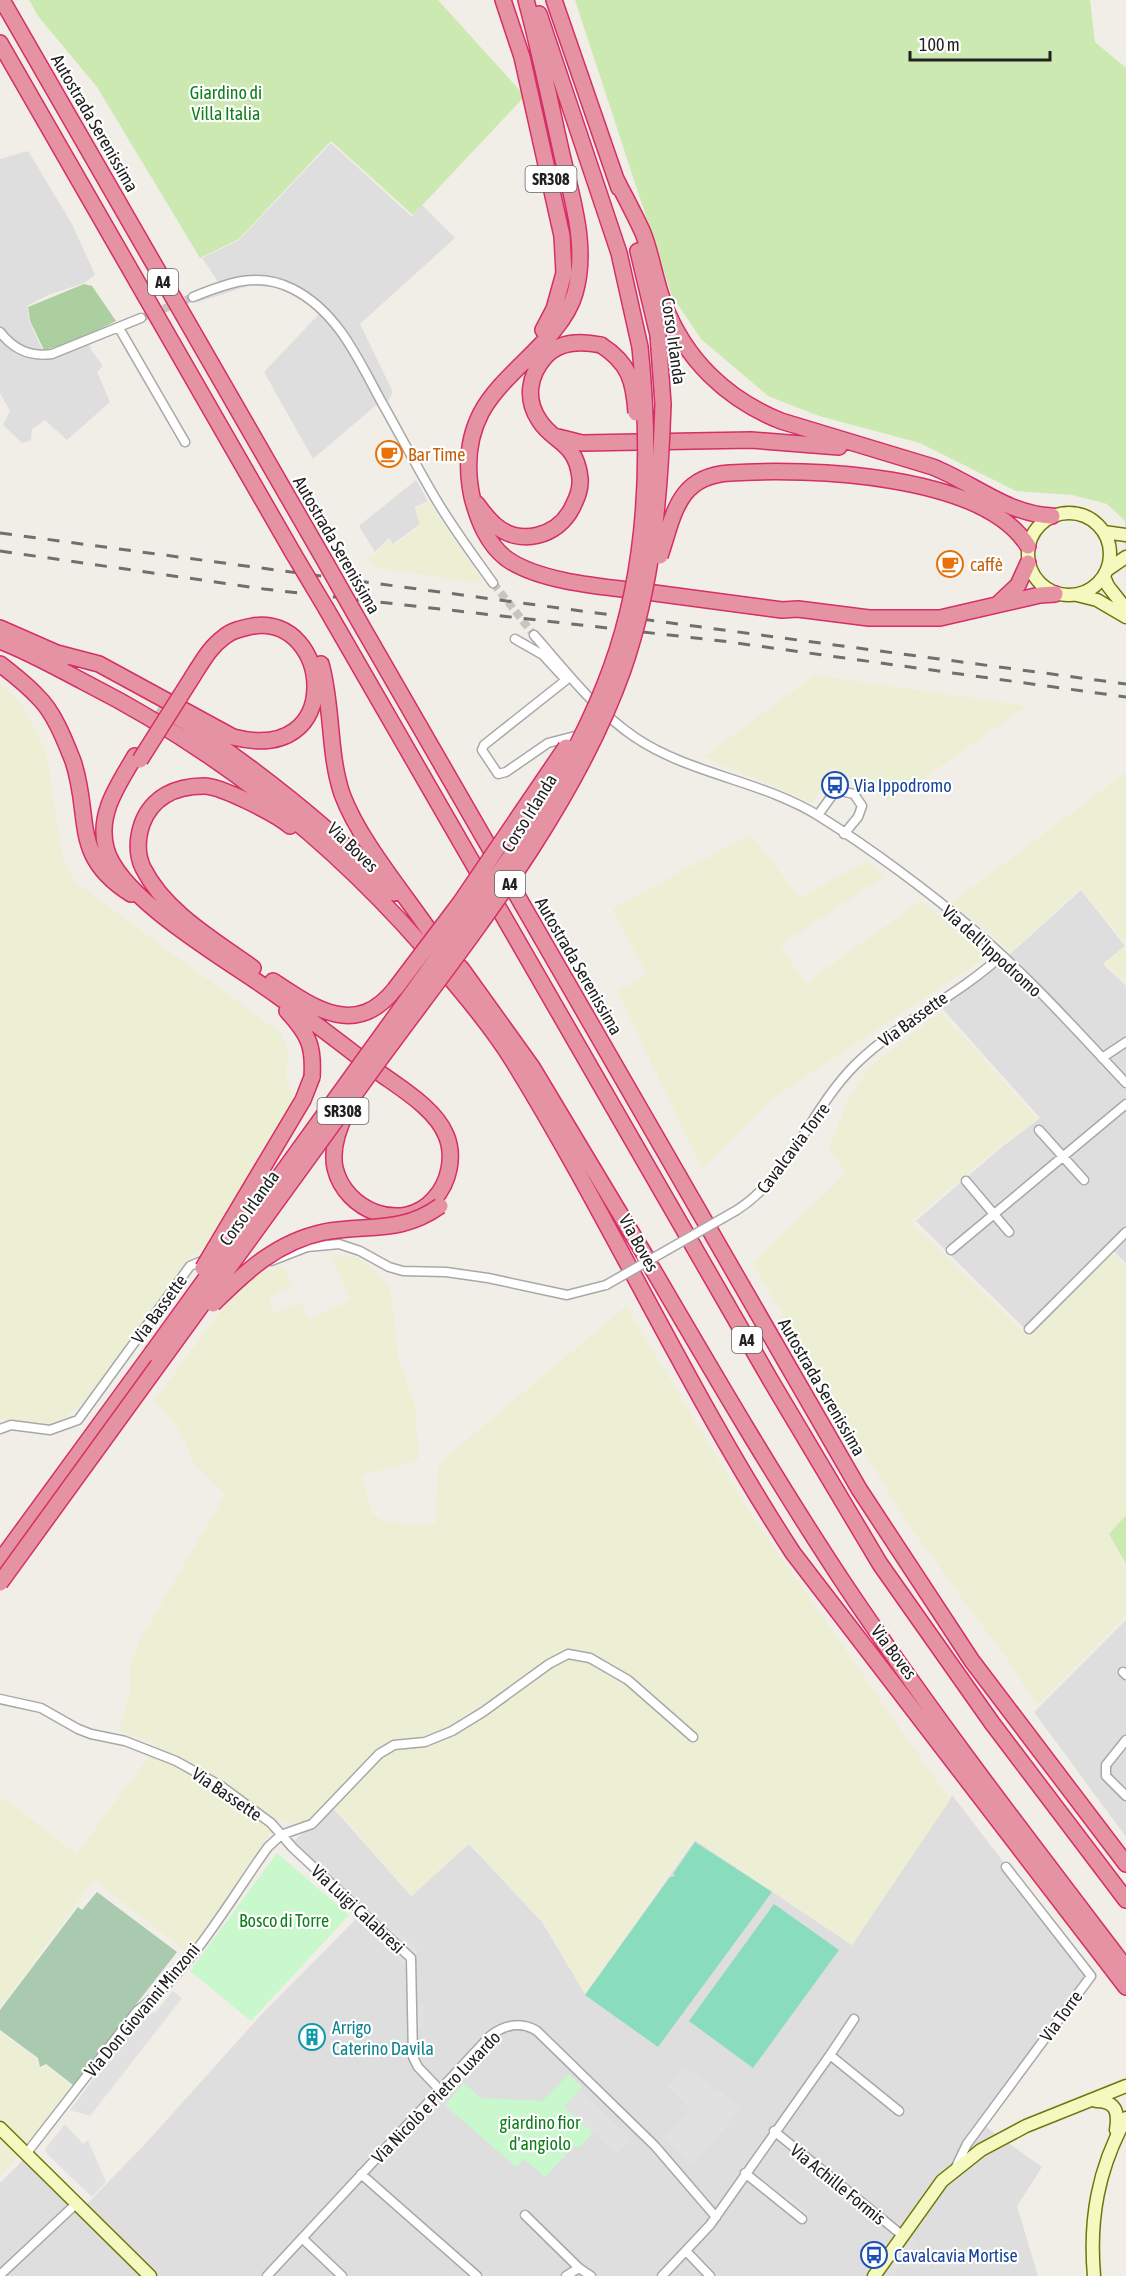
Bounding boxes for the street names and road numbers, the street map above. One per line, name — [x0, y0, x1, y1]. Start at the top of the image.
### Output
street label: Autostrada Serenissima — [47, 50, 143, 196]
road number: SR308 — [526, 166, 576, 192]
road number: A4 — [148, 269, 178, 295]
street label: Corso Irlanda — [657, 296, 691, 386]
street label: Autostrada Serenissima — [289, 472, 385, 618]
street label: Corso Irlanda — [497, 770, 561, 856]
street label: Via Boves — [323, 818, 383, 876]
road number: A4 — [495, 871, 525, 897]
street label: Autostrada Serenissima — [531, 893, 627, 1039]
street label: Via dell'Ippodromo — [938, 901, 1046, 1001]
street label: Via Bassette — [874, 987, 952, 1051]
road number: SR308 — [318, 1098, 368, 1124]
street label: Cavalcavia Torre — [752, 1098, 834, 1198]
street label: Corso Irlanda — [215, 1166, 283, 1250]
street label: Via Boves — [615, 1211, 663, 1275]
street label: Via Bassette — [127, 1270, 191, 1348]
street label: Autostrada Serenissima — [774, 1314, 870, 1460]
road number: A4 — [732, 1327, 762, 1353]
street label: Via Boves — [867, 1621, 921, 1683]
street label: Via Bassette — [188, 1763, 266, 1825]
street label: Via Luigi Calabresi — [307, 1860, 409, 1958]
street label: Via Don Giovanni Minzoni — [80, 1939, 204, 2081]
street label: Via Torre — [1035, 1986, 1087, 2046]
street label: Via Nicolò e Pietro Luxardo — [367, 2027, 505, 2167]
street label: Via Achille Formis — [786, 2139, 890, 2229]

